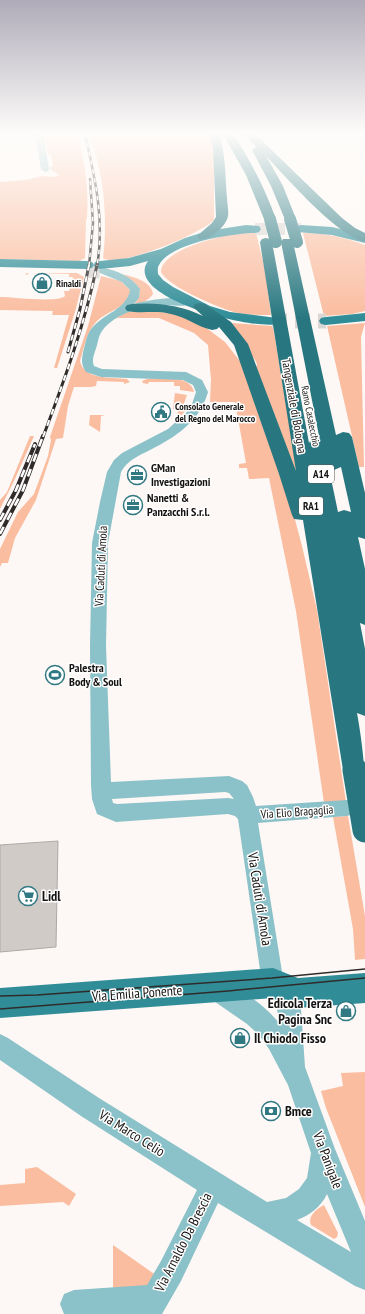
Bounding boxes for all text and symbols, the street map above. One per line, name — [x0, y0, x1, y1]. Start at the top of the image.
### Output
shop icon: Rinaldi — [31, 272, 53, 294]
place label: Rinaldi — [56, 277, 81, 290]
street label: Tangenziale di Bologna — [279, 357, 310, 455]
street label: Ramo Casalecchio — [298, 385, 323, 448]
place label: Consolato Generale del Regno del Marocco — [175, 400, 256, 425]
public building icon: Consolato Generale del Regno del Marocco — [150, 401, 172, 423]
place label: GMan Investigazioni — [151, 460, 211, 489]
office icon: GMan Investigazioni — [126, 464, 148, 486]
road number: A14 — [308, 465, 334, 483]
place label: Nanetti & Panzacchi S.r.l. — [147, 490, 210, 519]
office icon: Nanetti & Panzacchi S.r.l. — [122, 494, 144, 516]
road number: RA1 — [299, 497, 323, 515]
street label: Via Caduti di Amola — [91, 525, 110, 608]
place label: Palestra Body & Soul — [69, 660, 122, 689]
sports icon: Palestra Body & Soul — [44, 664, 66, 686]
street label: Via Elio Bragaglia — [259, 801, 334, 822]
street label: Via Caduti di Amola — [244, 850, 276, 947]
supermarket icon: Lidl — [17, 885, 39, 907]
place label: Lidl — [42, 887, 61, 905]
street label: Via Emilia Ponente — [90, 981, 183, 1005]
place label: Edicola Terza Pagina Snc — [268, 994, 332, 1028]
shop icon: Edicola Terza Pagina Snc — [335, 1000, 357, 1022]
shop icon: Il Chiodo Fisso — [229, 1027, 251, 1049]
place label: Il Chiodo Fisso — [254, 1029, 326, 1047]
bank icon: Bmce — [260, 1100, 282, 1122]
place label: Bmce — [285, 1102, 312, 1120]
street label: Via Marco Celio — [95, 1105, 168, 1160]
street label: Via Panigale — [309, 1128, 347, 1191]
street label: Via Arnaldo Da Brescia — [150, 1189, 216, 1295]

